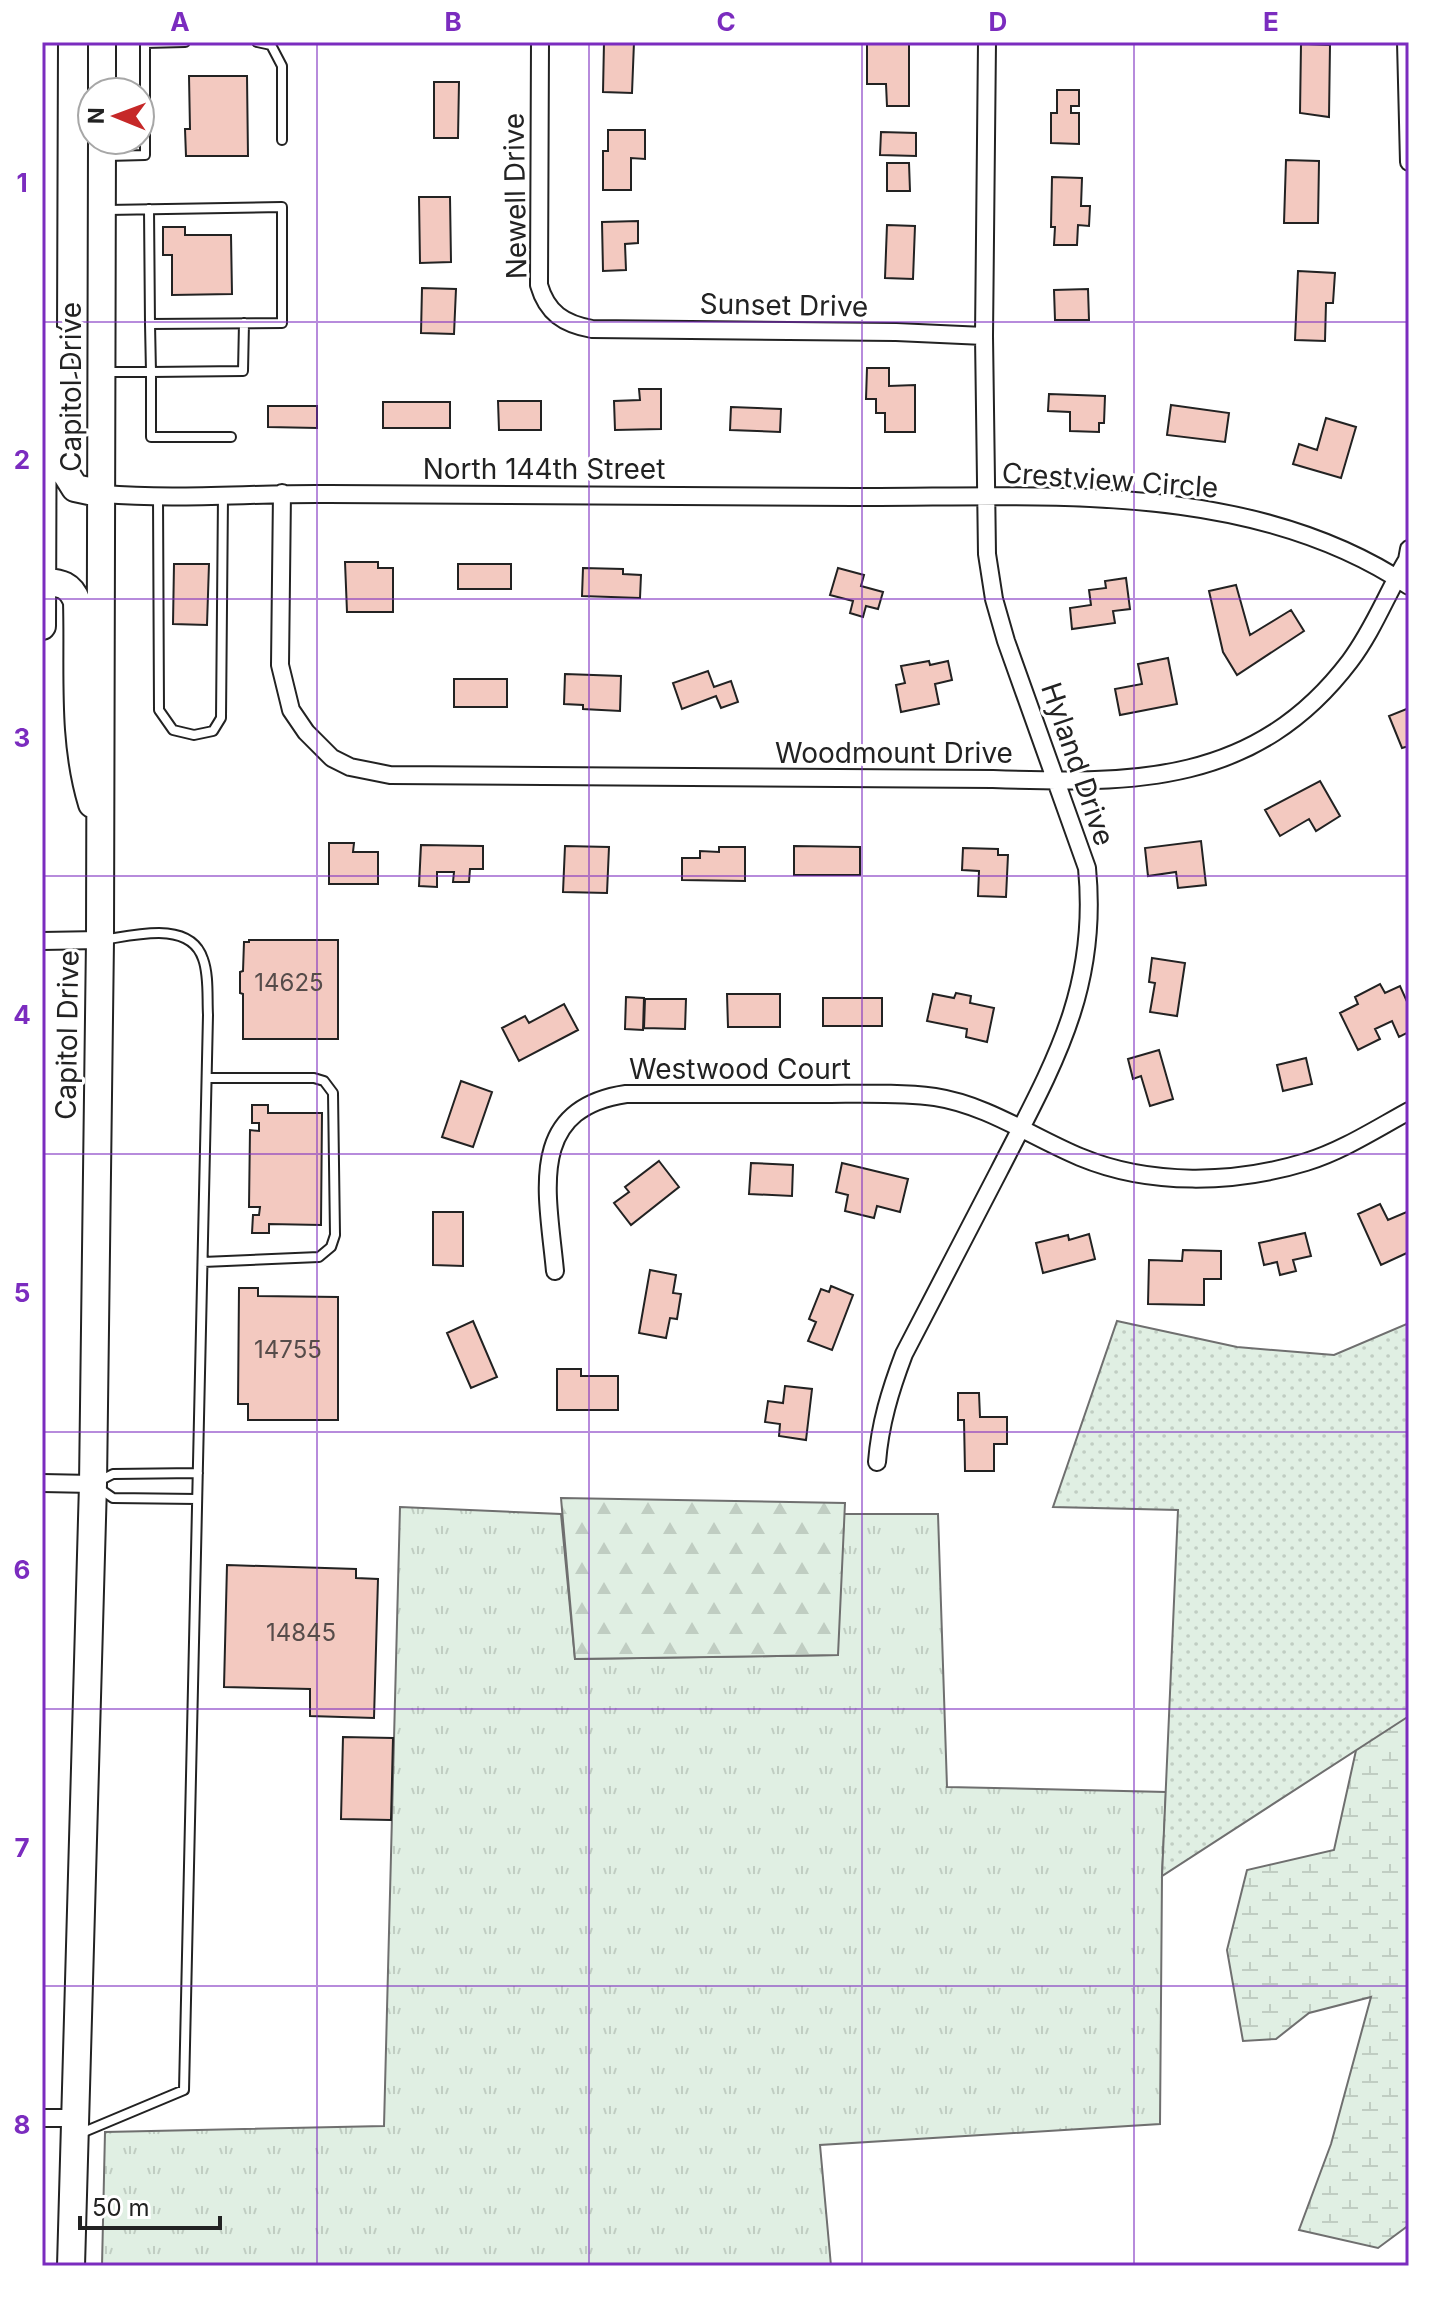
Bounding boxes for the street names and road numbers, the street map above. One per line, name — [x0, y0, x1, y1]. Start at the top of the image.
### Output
street label: Newell Drive — [497, 112, 533, 280]
street label: Sunset Drive — [699, 287, 869, 323]
street label: Capitol Drive — [54, 302, 88, 472]
street label: North 144th Street — [423, 452, 665, 486]
street label: Crestview Circle — [1001, 455, 1219, 505]
street label: Hyland Drive — [1034, 678, 1122, 850]
street label: Woodmount Drive — [775, 736, 1013, 770]
street label: Capitol Drive — [49, 950, 85, 1120]
street label: Westwood Court — [629, 1052, 851, 1086]

